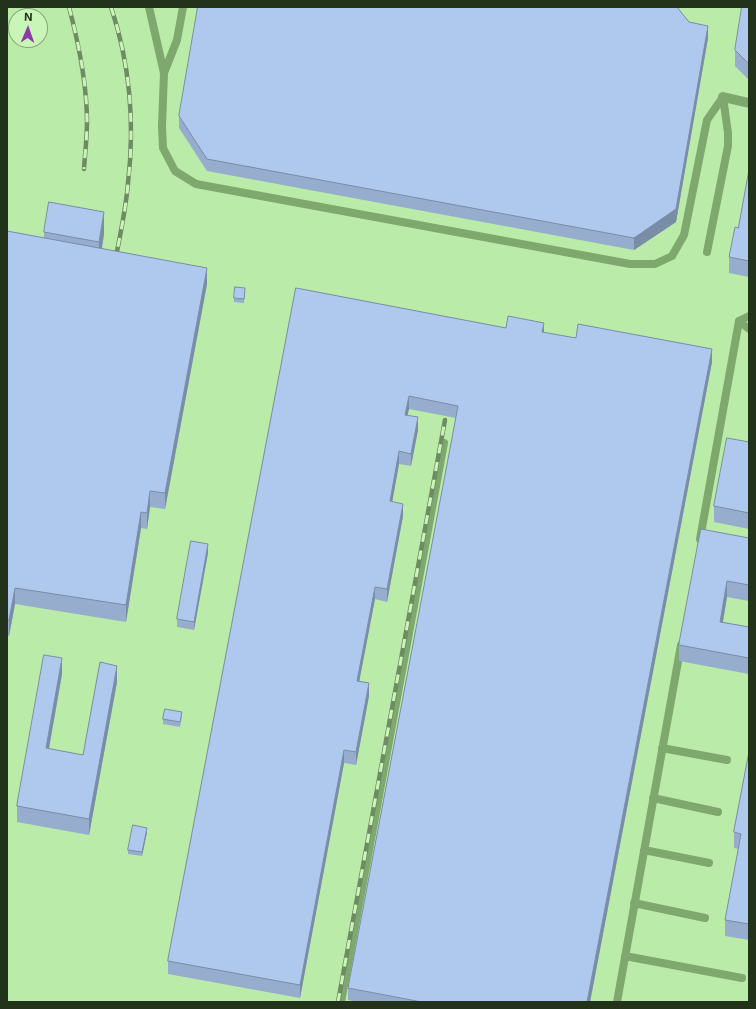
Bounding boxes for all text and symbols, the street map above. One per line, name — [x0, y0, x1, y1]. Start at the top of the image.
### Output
north arrow — [8, 8, 48, 48]
text: N — [24, 10, 33, 24]

